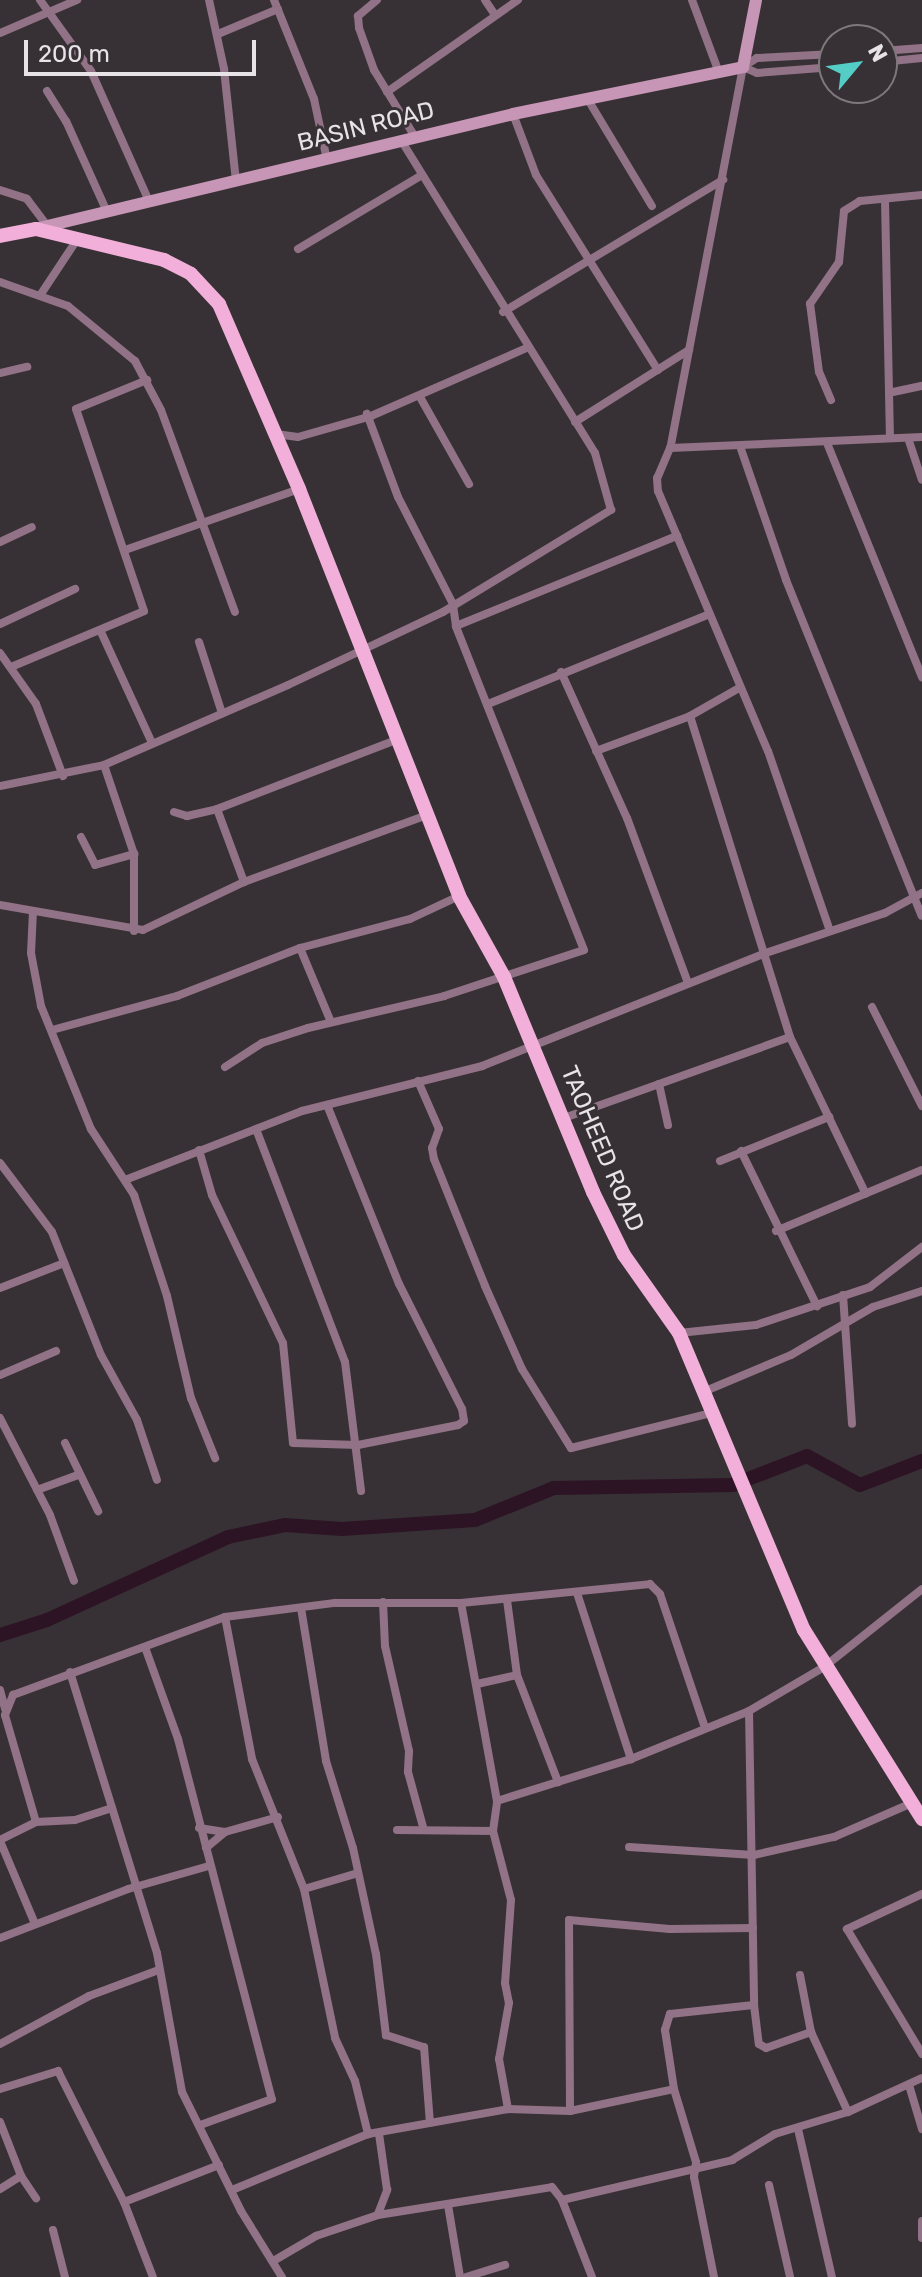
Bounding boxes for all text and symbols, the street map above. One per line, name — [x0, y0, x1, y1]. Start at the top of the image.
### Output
scale bar — [28, 24, 260, 74]
north arrow — [818, 24, 898, 104]
text: 200 m — [38, 40, 110, 68]
text: N — [862, 40, 893, 67]
street label: BASIN ROAD — [295, 96, 437, 158]
street label: TAOHEED ROAD — [554, 1062, 650, 1236]

